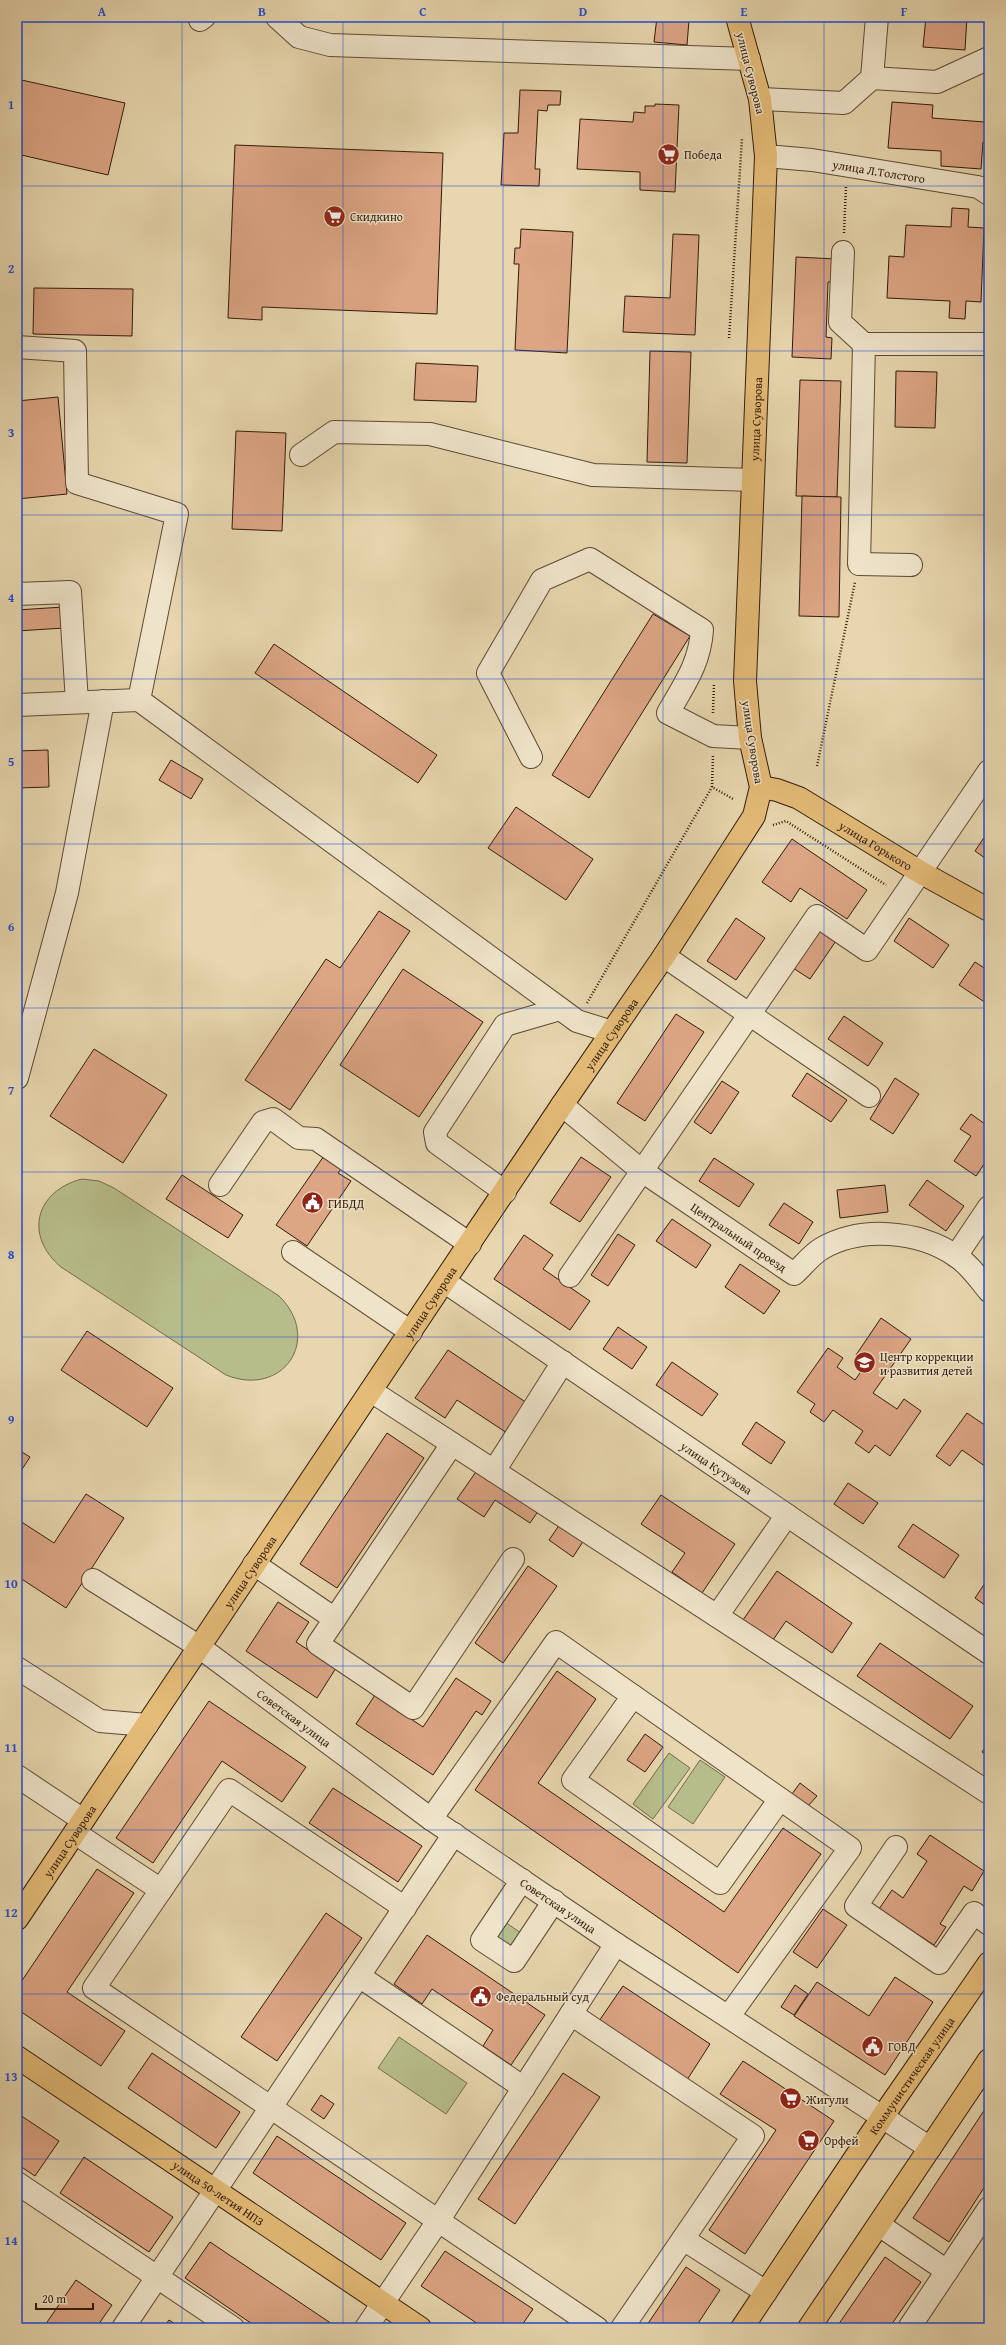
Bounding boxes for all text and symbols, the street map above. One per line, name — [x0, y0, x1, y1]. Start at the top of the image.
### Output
text: A — [98, 2, 107, 21]
text: B — [258, 2, 266, 21]
text: C — [419, 2, 427, 21]
text: D — [579, 2, 587, 21]
text: E — [741, 2, 748, 21]
text: F — [901, 2, 908, 21]
street label: улица Суворова — [732, 29, 769, 116]
text: 1 — [8, 95, 14, 114]
supermarket icon: Победа — [656, 141, 682, 167]
place label: Победа — [684, 146, 722, 163]
street label: улица Л.Толстого — [830, 155, 926, 187]
supermarket icon: Скидкино — [322, 203, 348, 229]
place label: Скидкино — [350, 208, 403, 225]
text: 2 — [8, 259, 15, 278]
street label: улица Суворова — [745, 377, 766, 462]
text: 3 — [8, 423, 14, 442]
text: 4 — [8, 588, 15, 607]
street label: улица Суворова — [738, 698, 768, 785]
text: 5 — [8, 752, 15, 771]
street label: улица Горького — [835, 816, 916, 874]
text: 6 — [8, 917, 15, 936]
street label: улица Суворова — [580, 994, 642, 1074]
text: 7 — [8, 1081, 15, 1100]
public building icon: ГИБДД — [300, 1190, 326, 1216]
place label: ГИБДД — [328, 1195, 364, 1212]
street label: Центральный проезд — [688, 1198, 791, 1276]
text: 8 — [8, 1245, 15, 1264]
street label: улица Суворова — [399, 1263, 460, 1343]
place label: Центр коррекции и развития детей — [880, 1348, 974, 1379]
school or university icon: Центр коррекции и развития детей — [851, 1350, 877, 1376]
text: 9 — [8, 1410, 15, 1429]
street label: улица Кутузова — [677, 1436, 756, 1498]
street label: улица Суворова — [219, 1532, 280, 1612]
text: 10 — [4, 1574, 18, 1593]
street label: Советская улица — [254, 1684, 335, 1751]
text: 11 — [4, 1738, 18, 1757]
street label: улица Суворова — [38, 1801, 100, 1881]
street label: Советская улица — [517, 1873, 600, 1937]
text: 12 — [4, 1903, 18, 1922]
public building icon: Федеральный суд — [467, 1983, 493, 2009]
place label: Федеральный суд — [496, 1988, 590, 2005]
street label: Коммунистическая улица — [865, 2013, 958, 2138]
public building icon: ГОВД — [859, 2033, 885, 2059]
place label: ГОВД — [888, 2038, 916, 2055]
text: 13 — [4, 2067, 18, 2086]
supermarket icon: Жигули — [777, 2086, 803, 2112]
place label: Жигули — [805, 2091, 849, 2108]
supermarket icon: Орфей — [796, 2127, 822, 2153]
place label: Орфей — [824, 2132, 859, 2149]
street label: улица 50-летия НПЗ — [169, 2155, 268, 2229]
text: 14 — [4, 2231, 18, 2250]
scale bar — [36, 2285, 93, 2311]
text: 20 m — [42, 2290, 66, 2307]

